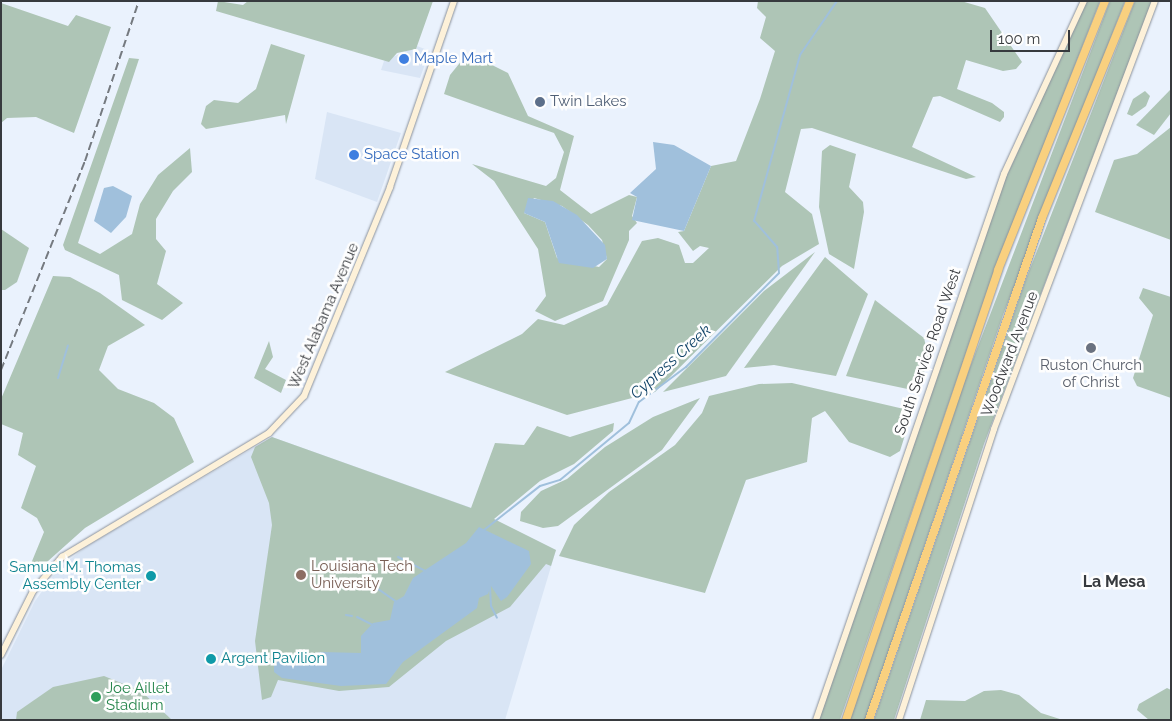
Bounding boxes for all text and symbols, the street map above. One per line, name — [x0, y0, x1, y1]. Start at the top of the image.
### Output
scale bar — [992, 20, 1072, 52]
text: 100 m — [998, 30, 1040, 48]
place label: Maple Mart — [414, 50, 493, 68]
marker: Maple Mart — [398, 53, 410, 65]
place label: Twin Lakes — [550, 93, 626, 111]
marker: Twin Lakes — [534, 96, 546, 108]
place label: Space Station — [364, 146, 459, 164]
marker: Space Station — [348, 149, 360, 161]
street label: West Alabama Avenue — [285, 240, 363, 392]
street label: South Service Road West — [891, 266, 965, 438]
street label: Woodward Avenue — [978, 289, 1042, 419]
water label: Cypress Creek — [627, 321, 715, 403]
marker: Ruston Church of Christ — [1085, 342, 1097, 354]
place label: Ruston Church of Christ — [1040, 356, 1142, 391]
place label: Louisiana Tech University — [311, 557, 413, 592]
place label: Samuel M. Thomas Assembly Center — [8, 558, 141, 593]
marker: Louisiana Tech University — [295, 569, 307, 581]
marker: Samuel M. Thomas Assembly Center — [145, 570, 157, 582]
district label: La Mesa — [1083, 572, 1145, 592]
place label: Argent Pavilion — [221, 650, 325, 668]
marker: Argent Pavilion — [205, 653, 217, 665]
place label: Joe Aillet Stadium — [106, 679, 170, 714]
marker: Joe Aillet Stadium — [90, 691, 102, 703]

